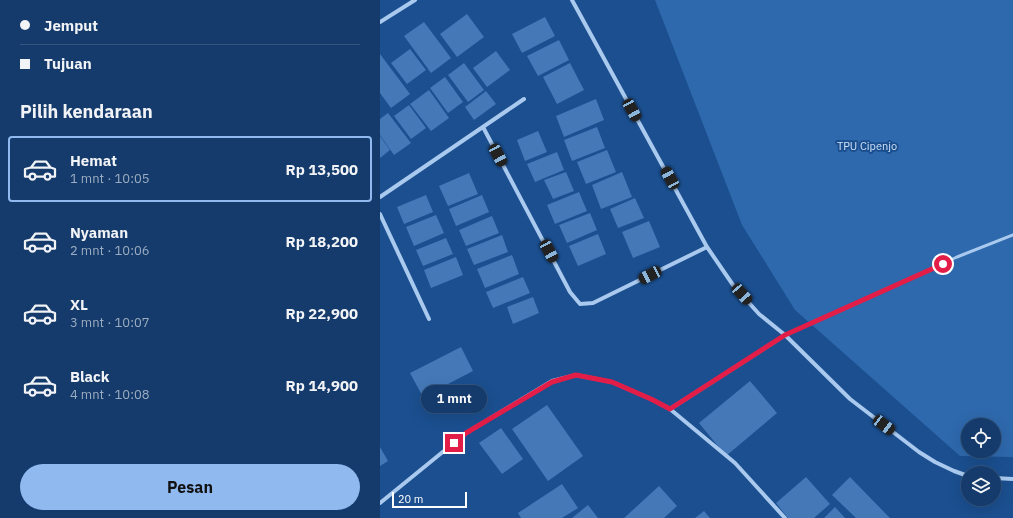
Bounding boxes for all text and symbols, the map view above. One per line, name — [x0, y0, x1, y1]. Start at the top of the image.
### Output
text: Jemput — [44, 16, 98, 35]
text: Tujuan — [44, 54, 92, 73]
car — [621, 97, 643, 123]
text: Pilih kendaraan — [20, 100, 153, 123]
park label: TPU Cipenjo — [837, 139, 897, 153]
car — [487, 142, 509, 168]
icon: car — [22, 151, 58, 187]
text: Hemat — [70, 151, 117, 170]
text: Rp 13,500 — [286, 160, 358, 179]
car — [659, 165, 681, 191]
text: 1 mnt · 10:05 — [70, 170, 150, 187]
icon: car — [22, 223, 58, 259]
text: Nyaman — [70, 223, 128, 242]
text: Rp 18,200 — [286, 232, 358, 251]
car — [538, 238, 560, 264]
text: 2 mnt · 10:06 — [70, 242, 150, 259]
route start — [934, 255, 952, 273]
car — [637, 264, 663, 286]
car — [730, 281, 754, 307]
icon: car — [22, 295, 58, 331]
text: XL — [70, 295, 88, 314]
text: Rp 22,900 — [286, 304, 358, 323]
text: 3 mnt · 10:07 — [70, 314, 150, 331]
icon: car — [22, 367, 58, 403]
text: Black — [70, 367, 110, 386]
text: Rp 14,900 — [286, 376, 358, 395]
callout: 1 mnt — [421, 385, 487, 413]
text: 4 mnt · 10:08 — [70, 386, 150, 403]
text: 1 mnt — [436, 390, 472, 407]
car — [871, 413, 897, 437]
map controls — [961, 418, 1001, 506]
button: locate — [961, 418, 1001, 458]
route end — [445, 434, 463, 452]
button: Pesan — [20, 464, 360, 510]
button: layers — [961, 466, 1001, 506]
scale bar — [392, 490, 467, 509]
text: 20 m — [398, 492, 423, 506]

